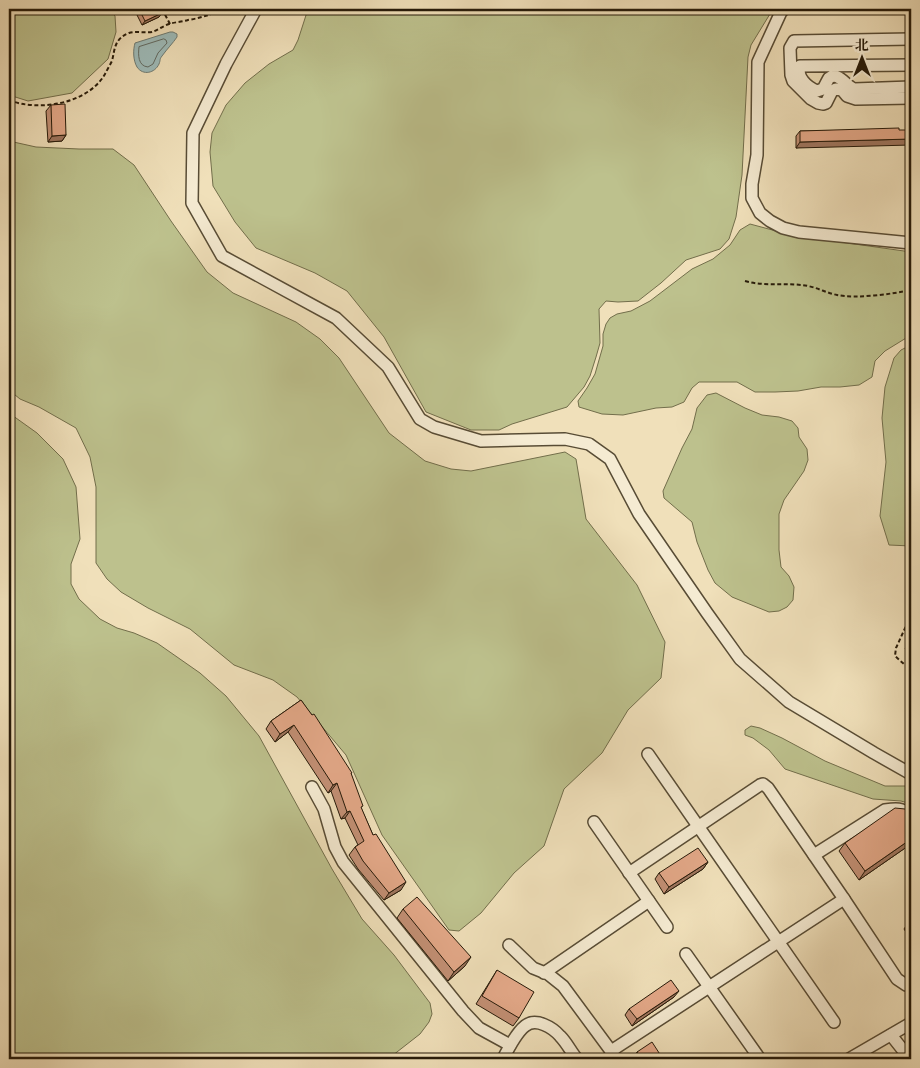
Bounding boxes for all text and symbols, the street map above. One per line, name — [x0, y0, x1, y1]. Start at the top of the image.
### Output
north arrow — [838, 32, 888, 82]
text: 北 — [855, 36, 869, 54]

